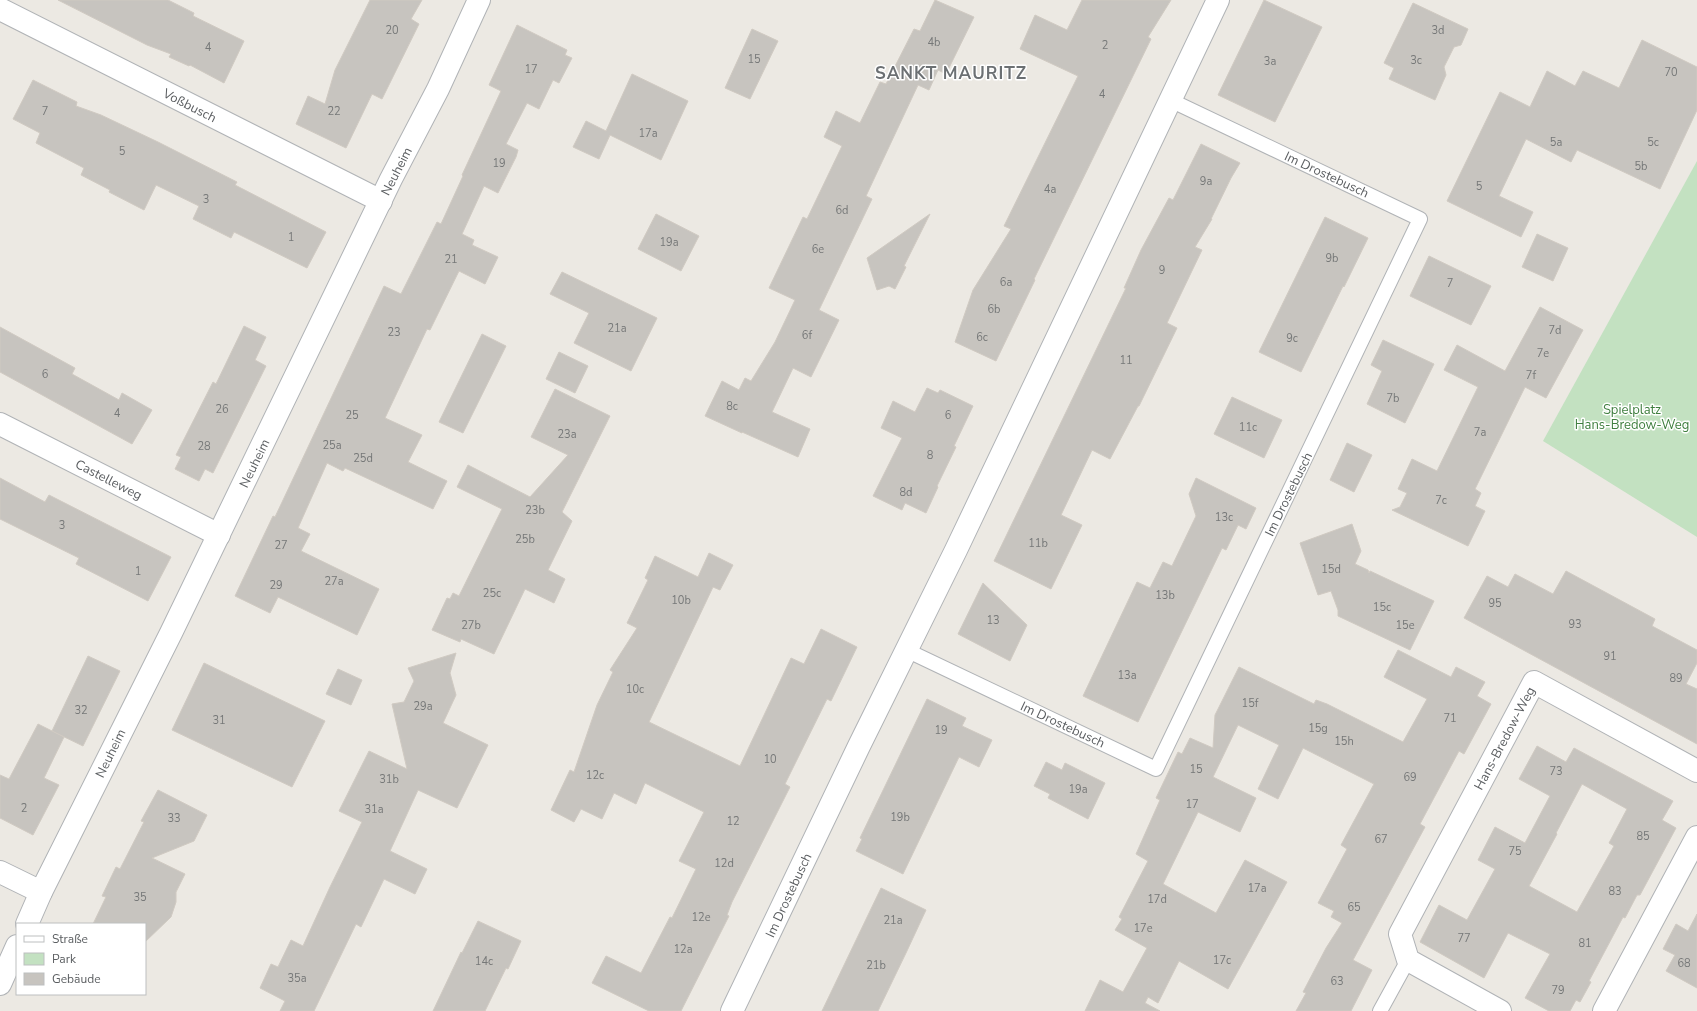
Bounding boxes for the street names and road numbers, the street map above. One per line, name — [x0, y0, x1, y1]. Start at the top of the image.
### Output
street label: Voßbusch — [159, 84, 219, 127]
street label: Neuheim — [377, 144, 417, 199]
street label: Im Drostebusch — [1281, 147, 1372, 202]
street label: Neuheim — [235, 436, 274, 491]
street label: Im Drostebusch — [1261, 449, 1317, 539]
street label: Castelleweg — [72, 455, 145, 504]
street label: Hans-Bredow-Weg — [1470, 684, 1540, 793]
street label: Im Drostebusch — [1017, 697, 1108, 752]
street label: Neuheim — [91, 726, 130, 781]
street label: Im Drostebusch — [761, 850, 816, 941]

